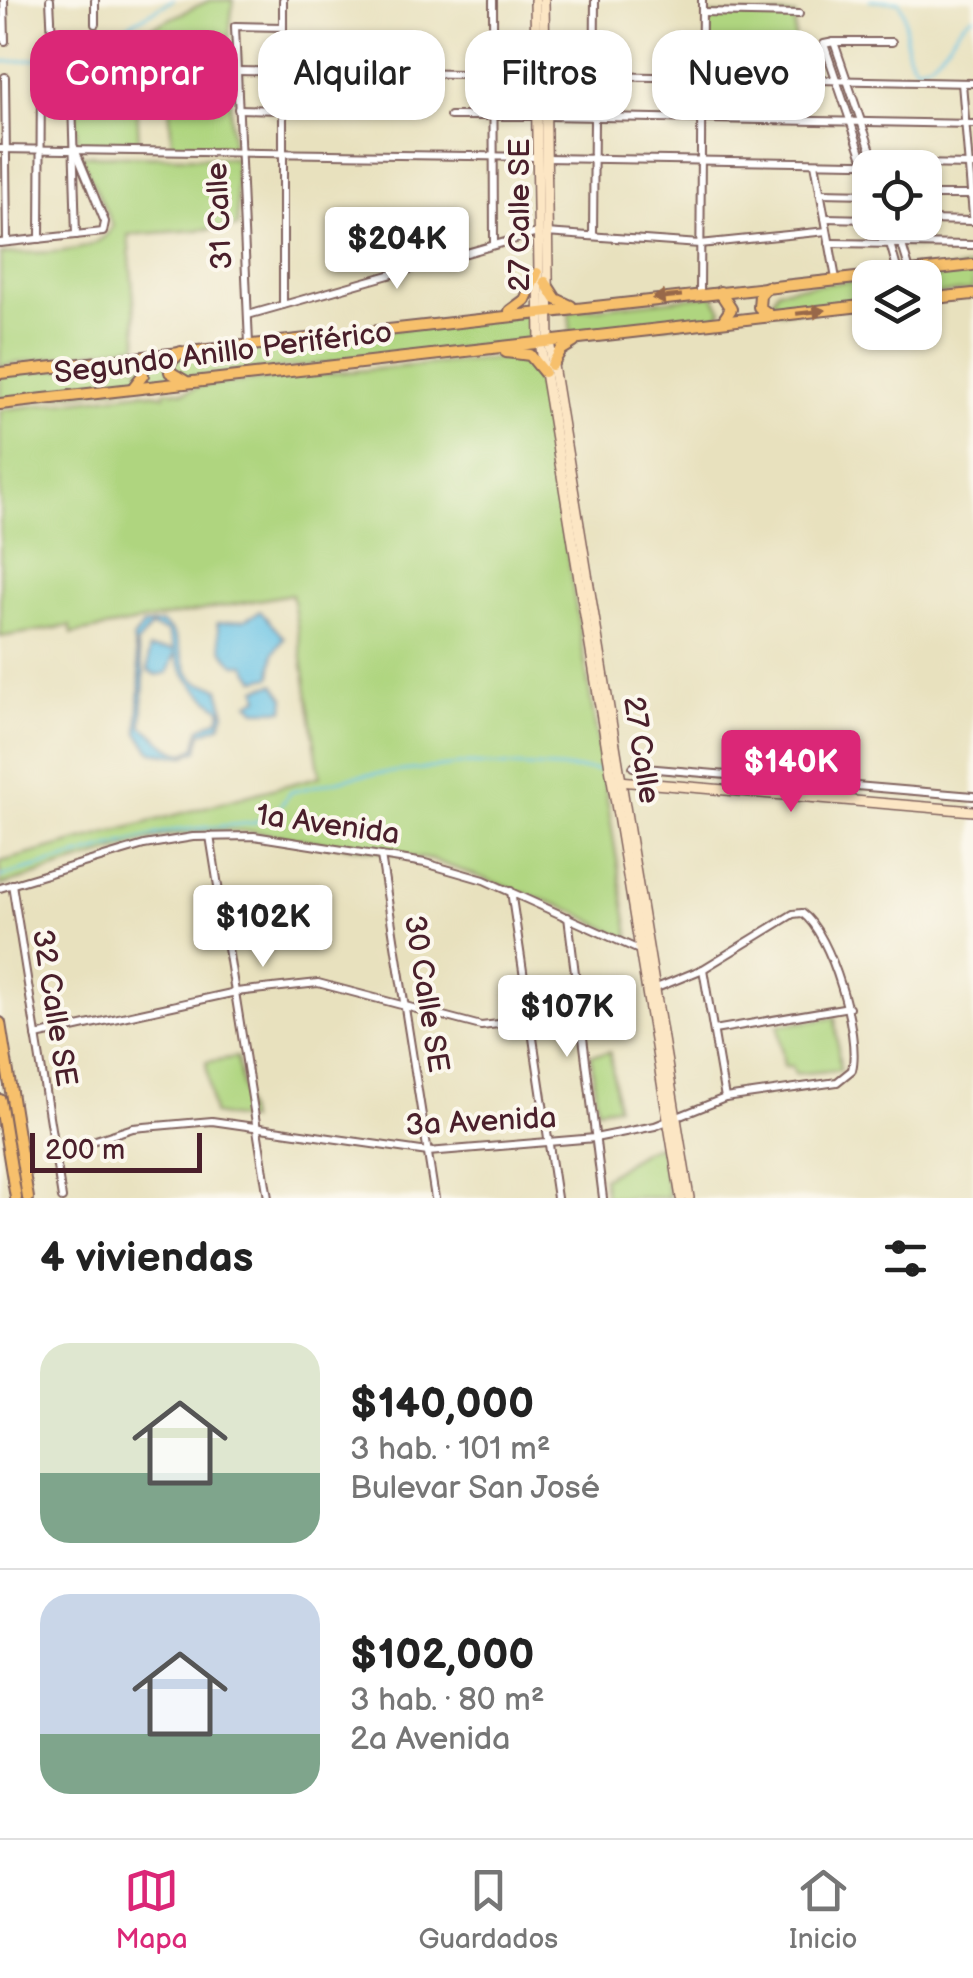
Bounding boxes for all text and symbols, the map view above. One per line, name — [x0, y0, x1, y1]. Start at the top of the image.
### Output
chip: Comprar — [30, 30, 238, 120]
chip: Alquilar — [258, 30, 445, 120]
chip: Filtros — [465, 30, 632, 120]
chip: Nuevo — [652, 30, 825, 120]
street label: 27 Calle SE — [502, 138, 538, 292]
map controls — [852, 150, 942, 350]
button: locate — [852, 150, 942, 240]
street label: 31 Calle — [199, 161, 241, 271]
pin: $204K — [327, 207, 467, 292]
text: $204K — [347, 220, 447, 259]
button: layers — [852, 260, 942, 350]
one-way arrow — [651, 290, 683, 306]
one-way arrow — [795, 304, 827, 320]
street label: Segundo Anillo Periférico — [52, 314, 394, 392]
street label: 27 Calle — [615, 694, 667, 806]
pin: $140K — [721, 730, 861, 815]
text: $140K — [743, 743, 839, 782]
street label: 1a Avenida — [254, 797, 402, 853]
pin: $102K — [193, 885, 333, 970]
text: $102K — [215, 898, 311, 937]
street label: 30 Calle SE — [396, 913, 456, 1075]
street label: 32 Calle SE — [24, 927, 84, 1089]
pin: $107K — [497, 975, 637, 1060]
text: $107K — [520, 988, 614, 1027]
street label: 3a Avenida — [405, 1100, 557, 1144]
scale bar — [30, 1128, 202, 1172]
text: 200 m — [45, 1134, 125, 1167]
icon: filters — [878, 1231, 933, 1286]
text: 4 viviendas — [40, 1233, 253, 1284]
text: $140,000 — [350, 1379, 534, 1430]
icon: home — [120, 1383, 240, 1503]
text: 3 hab. · 101 m² — [350, 1430, 551, 1469]
text: Bulevar San José — [350, 1469, 600, 1508]
text: $102,000 — [350, 1630, 535, 1681]
icon: home — [120, 1634, 240, 1754]
text: 3 hab. · 80 m² — [350, 1681, 545, 1720]
text: 2a Avenida — [350, 1720, 510, 1759]
tab: Mapa — [115, 1863, 188, 1956]
tab: Guardados — [418, 1863, 558, 1956]
tab: Inicio — [789, 1863, 858, 1956]

